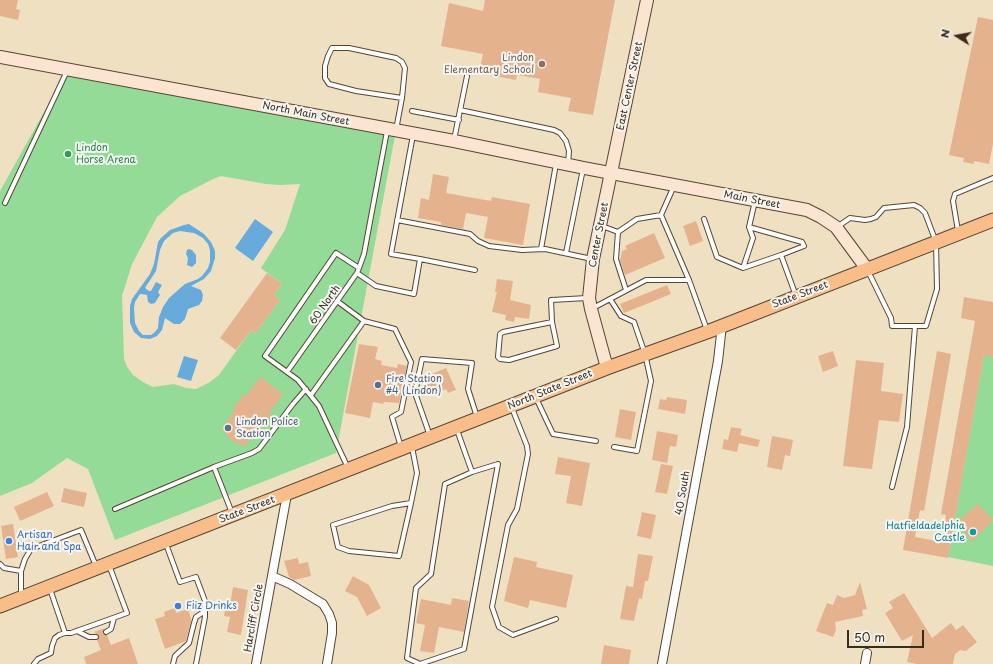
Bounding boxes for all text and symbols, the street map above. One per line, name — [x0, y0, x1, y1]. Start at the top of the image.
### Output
north arrow — [937, 16, 977, 56]
text: N — [936, 28, 954, 40]
street label: East Center Street — [615, 41, 645, 131]
place label: Lindon Elementary School — [444, 52, 534, 76]
marker: Lindon Elementary School — [537, 59, 547, 69]
street label: North Main Street — [261, 100, 351, 128]
place label: Lindon Horse Arena — [76, 142, 136, 166]
marker: Lindon Horse Arena — [63, 149, 73, 159]
street label: Main Street — [723, 189, 781, 211]
street label: Center Street — [587, 201, 611, 269]
street label: State Street — [770, 279, 830, 311]
street label: 60 North — [307, 283, 343, 327]
street label: North State Street — [506, 368, 594, 412]
place label: Fire Station #4 (Lindon) — [386, 373, 442, 396]
marker: Fire Station #4 (Lindon) — [373, 380, 383, 390]
place label: Lindon Police Station — [236, 416, 298, 440]
marker: Lindon Police Station — [223, 423, 233, 433]
street label: 40 South — [673, 470, 693, 516]
street label: State Street — [217, 494, 277, 526]
place label: Hatfieldadelphia Castle — [886, 520, 965, 544]
marker: Hatfieldadelphia Castle — [968, 527, 978, 537]
place label: Artisan Hair and Spa — [17, 529, 81, 552]
marker: Artisan Hair and Spa — [4, 536, 14, 546]
street label: Harcliff Circle — [242, 583, 266, 653]
place label: Fiiz Drinks — [186, 600, 237, 612]
marker: Fiiz Drinks — [173, 601, 183, 611]
scale bar — [849, 622, 926, 648]
text: 50 m — [854, 628, 885, 646]

